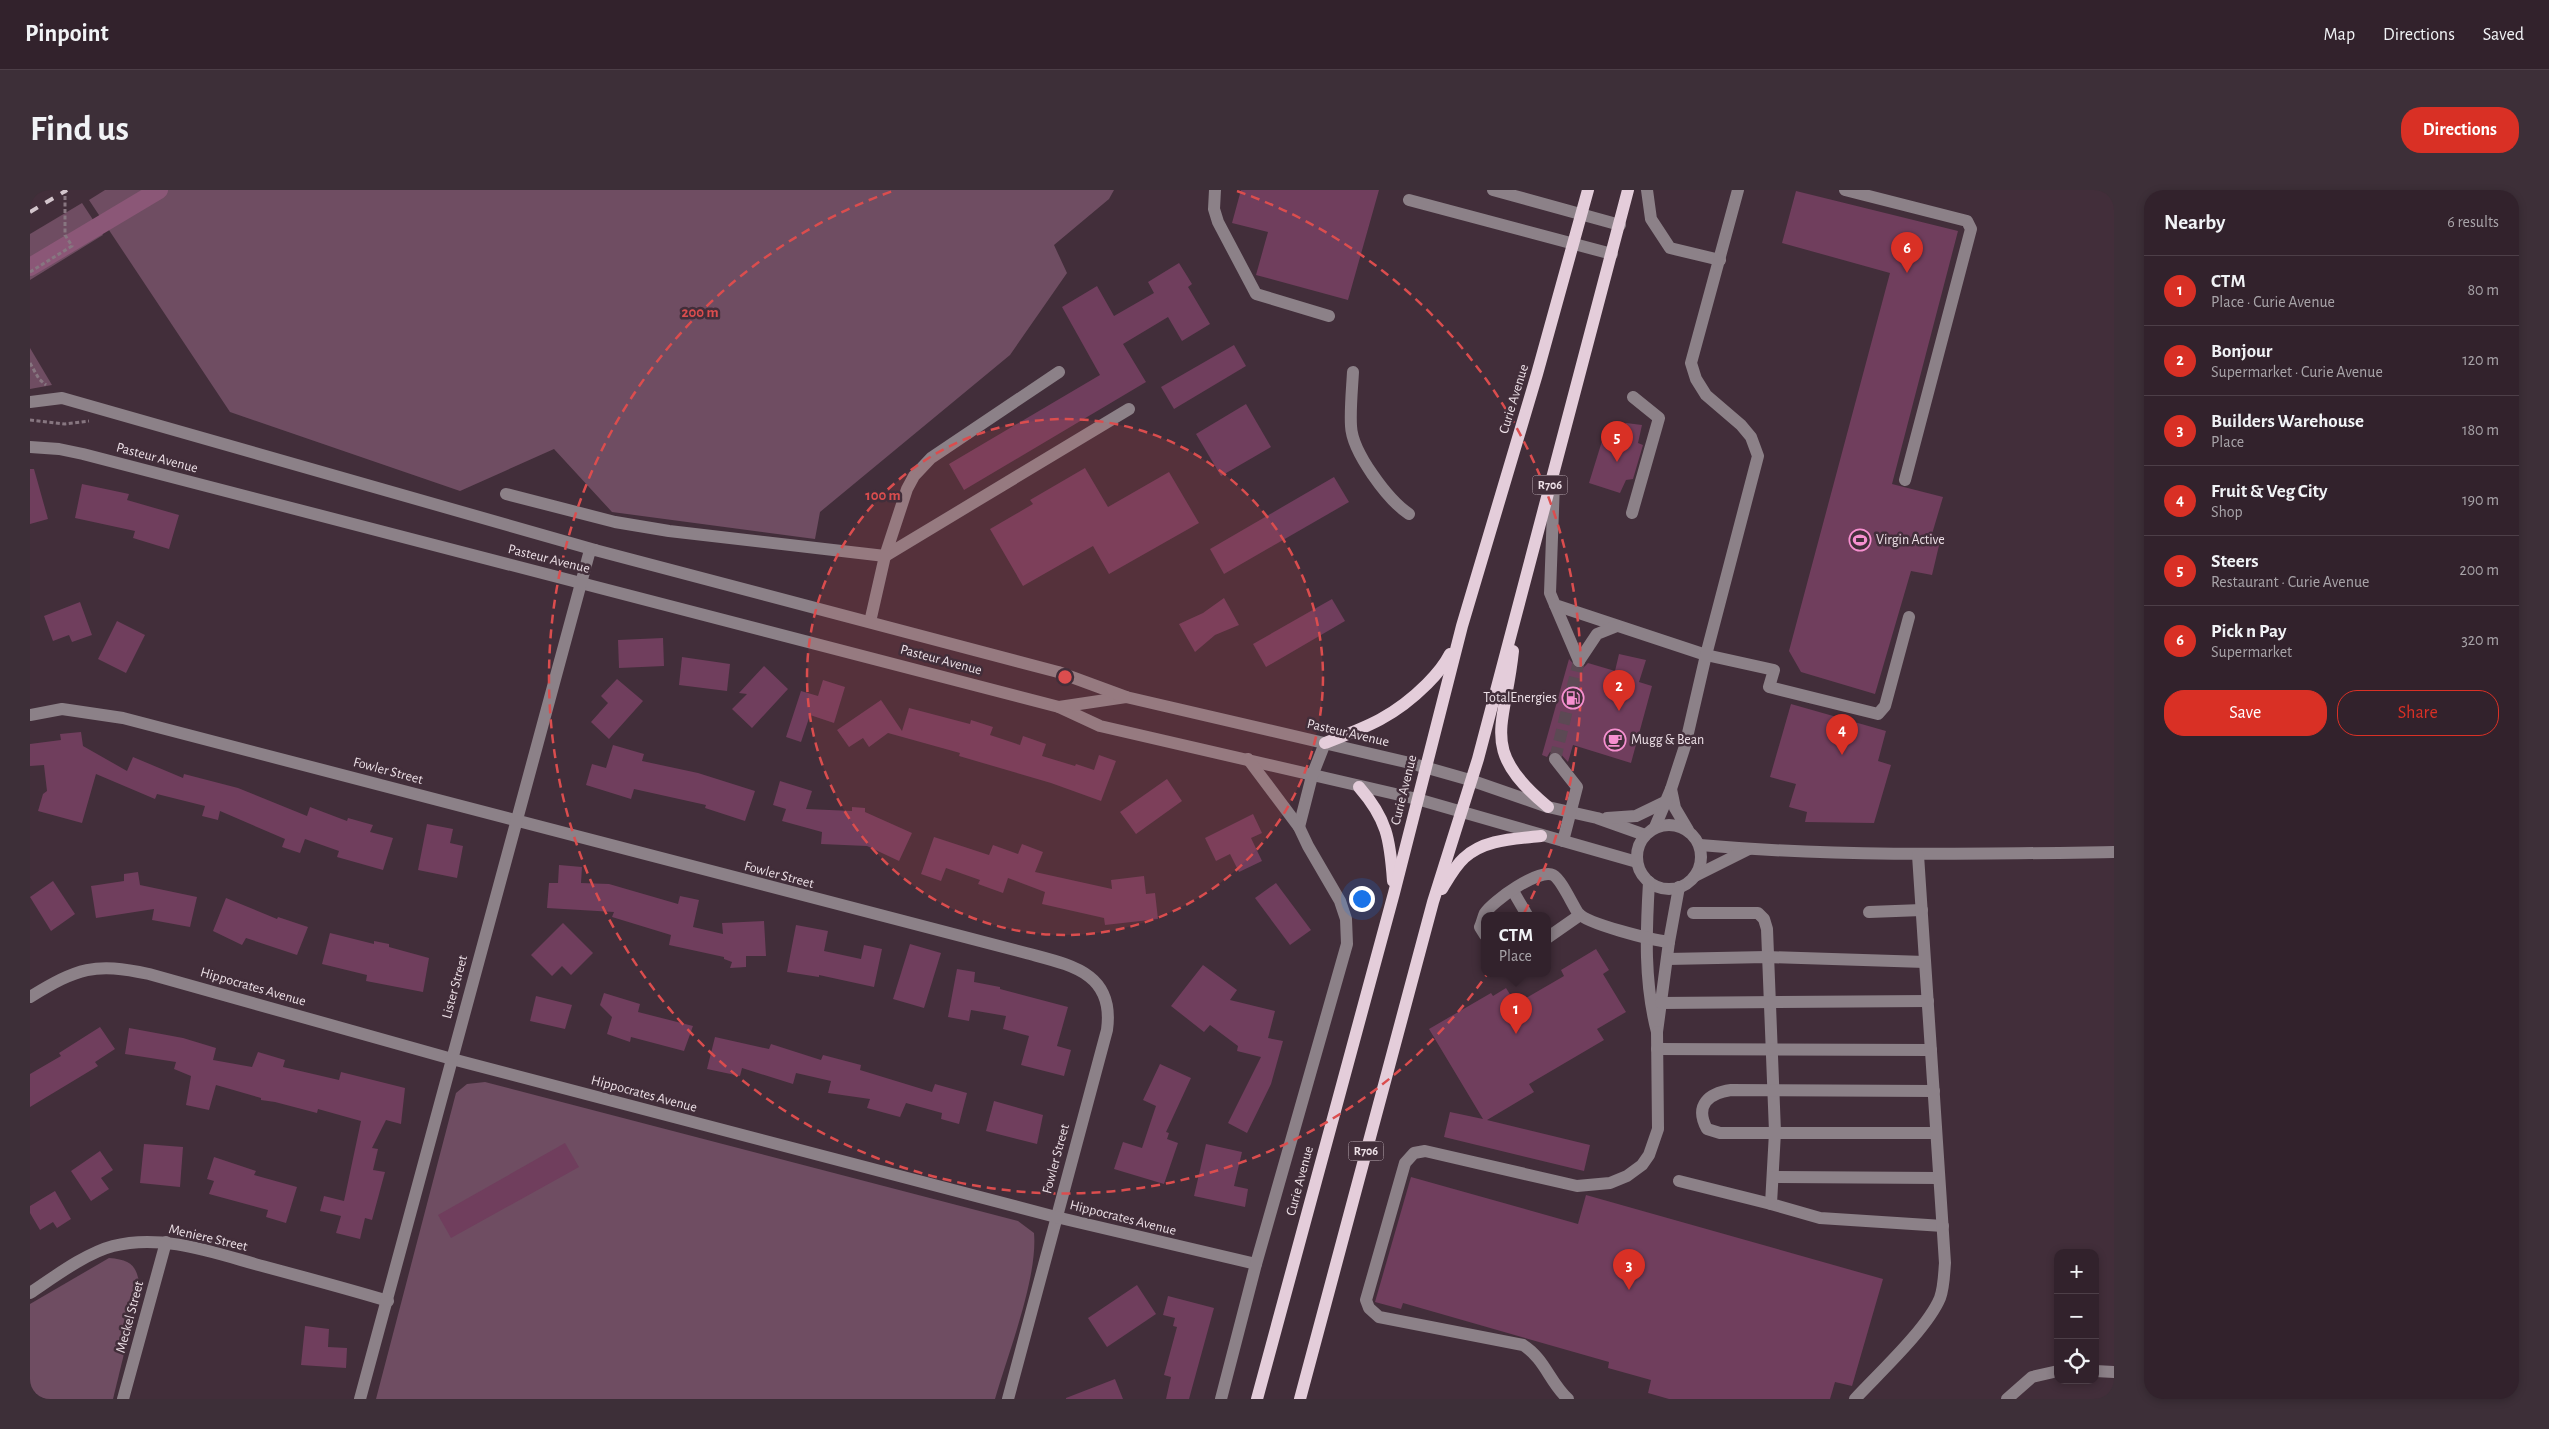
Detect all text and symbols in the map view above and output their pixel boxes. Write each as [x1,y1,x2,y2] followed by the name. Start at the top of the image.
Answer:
[25,22,109,46] text: Pinpoint
[2324,26,2355,44] text: Map
[2383,26,2455,44] text: Directions
[2483,26,2524,44] text: Saved
[2401,107,2519,153] button: Directions
[30,112,129,147] text: Find us
[2164,212,2225,233] text: Nearby
[2447,214,2499,230] text: 6 results
[1891,232,1923,273] pin: 6
[2211,272,2246,291] text: CTM
[2177,282,2183,298] text: 1
[2468,282,2499,298] text: 80 m
[2211,294,2335,310] text: Place · Curie Avenue
[681,305,719,320] text: 200 m
[2211,342,2272,361] text: Bonjour
[2176,352,2184,368] text: 2
[2462,352,2499,368] text: 120 m
[1497,363,1531,435] street label: Curie Avenue
[2211,364,2383,380] text: Supermarket · Curie Avenue
[2211,412,2364,431] text: Builders Warehouse
[1601,421,1633,462] pin: 5
[2177,422,2183,438] text: 3
[2462,422,2499,438] text: 180 m
[2211,434,2244,450] text: Place
[115,440,199,476] street label: Pasteur Avenue
[1532,476,1568,494] road number: R706
[2211,482,2328,501] text: Fruit & Veg City
[865,488,901,503] text: 100 m
[2176,492,2184,508] text: 4
[2462,492,2499,508] text: 190 m
[2211,504,2243,520] text: Shop
[1848,528,1872,552] sports icon: Virgin Active
[1876,533,1945,547] place label: Virgin Active
[507,542,591,576] street label: Pasteur Avenue
[2211,552,2259,571] text: Steers
[2177,562,2183,578] text: 5
[2459,562,2499,578] text: 200 m
[2211,574,2369,590] text: Restaurant · Curie Avenue
[2211,622,2286,641] text: Pick n Pay
[2176,632,2184,648] text: 6
[2461,632,2499,648] text: 320 m
[899,642,983,678] street label: Pasteur Avenue
[2211,644,2292,660] text: Supermarket
[1056,668,1074,686] centre of rings
[1603,670,1635,711] pin: 2
[1561,686,1585,710] fuel station icon: TotalEnergies
[2164,690,2327,736] button: Save
[2337,690,2499,736] button: Share
[1483,691,1557,705] place label: TotalEnergies
[1826,714,1858,755] pin: 4
[1306,717,1390,749] street label: Pasteur Avenue
[1603,728,1627,752] cafe icon: Mugg & Bean
[1631,733,1704,747] place label: Mugg & Bean
[1389,754,1419,826] street label: Curie Avenue
[352,755,425,787] street label: Fowler Street
[743,859,816,891] street label: Fowler Street
[1349,886,1375,912] your location
[1481,912,1551,977] popup
[1499,926,1533,945] text: CTM
[1499,948,1532,964] text: Place
[440,953,470,1020] street label: Lister Street
[199,965,307,1009] street label: Hippocrates Avenue
[1500,993,1532,1034] pin: 1
[589,1073,699,1115] street label: Hippocrates Avenue
[1040,1122,1072,1195] street label: Fowler Street
[1348,1141,1384,1160] road number: R706
[1284,1145,1316,1217] street label: Curie Avenue
[1068,1198,1178,1238] street label: Hippocrates Avenue
[167,1222,249,1254] street label: Meniere Street
[1613,1249,1645,1290] pin: 3
[2054,1249,2099,1384] map controls
[2054,1249,2099,1294] button: +
[114,1279,146,1355] street label: Meckel Street
[2054,1294,2099,1339] button: −
[2054,1339,2099,1384] button: locate

